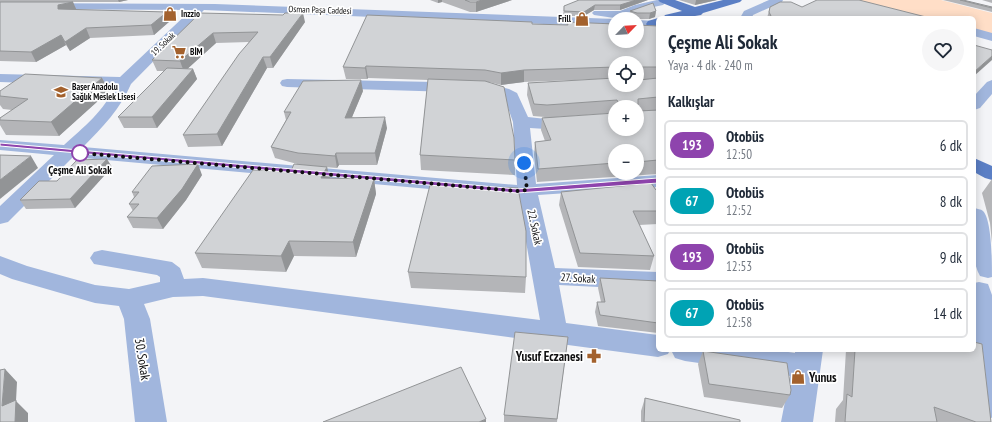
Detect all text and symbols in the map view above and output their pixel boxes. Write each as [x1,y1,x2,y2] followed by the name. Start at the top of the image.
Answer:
[288,3,352,16] street label: Osman Paşa Caddesi
[162,6,178,22] shop icon: Inzzio
[181,8,200,19] place label: Inzzio
[574,11,590,27] shop icon: Frill
[608,12,644,48] north arrow
[608,12,644,180] map controls
[558,13,572,24] place label: Frill
[148,29,177,58] street label: 19. Sokak
[922,29,964,71] button: heart
[668,30,778,54] text: Çeşme Ali Sokak
[171,44,187,60] supermarket icon: BİM
[190,46,203,57] place label: BİM
[608,56,644,92] button: locate
[668,57,753,74] text: Yaya · 4 dk · 240 m
[72,81,136,102] place label: Başer Anadolu Sağlık Meslek Lisesi
[53,84,69,100] school or university icon: Başer Anadolu Sağlık Meslek Lisesi
[668,92,714,111] text: Kalkışlar
[608,100,644,136] button: +
[726,127,764,146] text: Otobüs
[682,136,702,154] text: 193
[940,136,962,155] text: 6 dk
[71,144,89,162] marker: Çeşme Ali Sokak
[608,144,644,180] button: −
[726,146,752,163] text: 12:50
[514,153,534,173] your location
[48,163,112,177] place label: Çeşme Ali Sokak
[726,183,764,202] text: Otobüs
[685,192,699,210] text: 67
[940,192,962,211] text: 8 dk
[726,202,752,219] text: 12:52
[524,208,546,247] street label: 22. Sokak
[726,239,764,258] text: Otobüs
[682,248,702,266] text: 193
[940,248,962,267] text: 9 dk
[726,258,752,275] text: 12:53
[560,270,597,286] street label: 27. Sokak
[726,295,764,314] text: Otobüs
[685,304,699,322] text: 67
[933,304,962,323] text: 14 dk
[726,314,752,331] text: 12:58
[131,337,154,381] street label: 30. Sokak
[515,348,583,365] place label: Yusuf Eczanesi
[586,348,602,364] pharmacy icon: Yusuf Eczanesi
[790,369,806,385] shop icon: Yunus
[808,369,837,386] place label: Yunus

